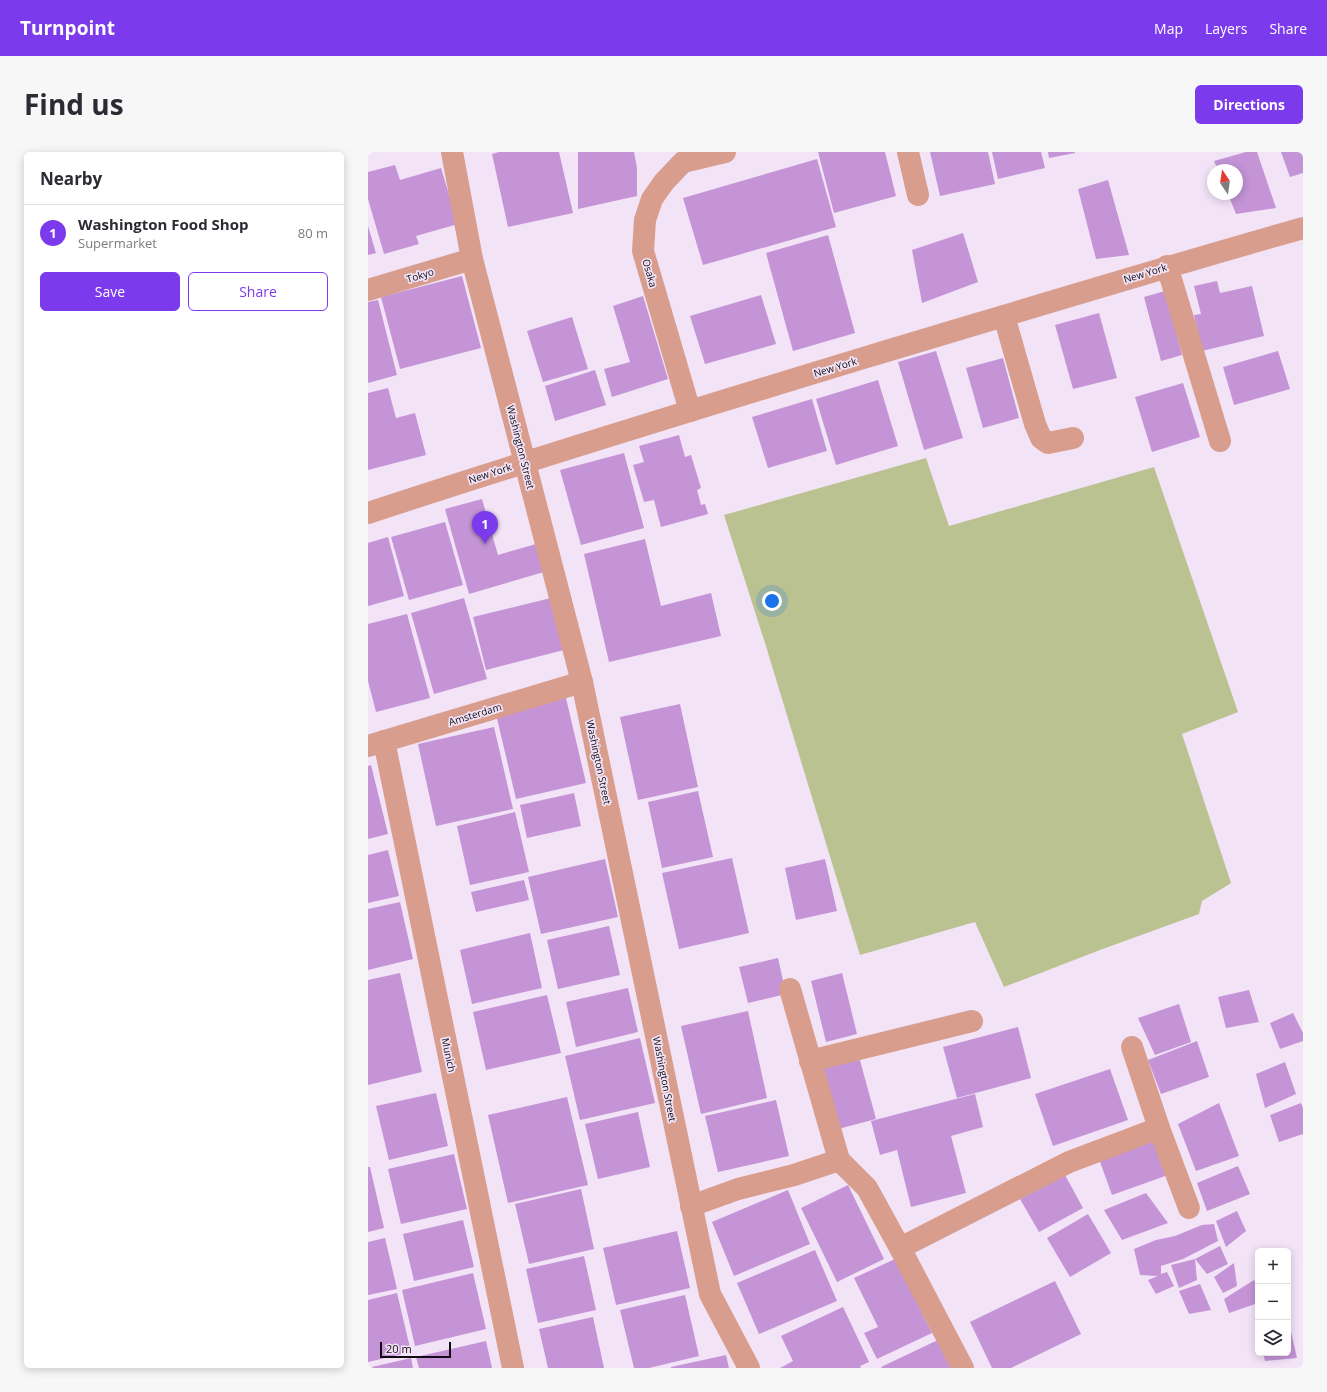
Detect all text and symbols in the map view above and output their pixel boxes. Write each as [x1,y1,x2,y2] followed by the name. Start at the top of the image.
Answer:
[20,15,115,41] text: Turnpoint
[1154,19,1183,38] text: Map
[1205,19,1247,38] text: Layers
[1269,19,1307,38] text: Share
[24,85,124,123] text: Find us
[1195,85,1303,124] button: Directions
[1207,164,1243,200] north arrow
[40,167,102,190] text: Nearby
[78,214,248,234] text: Washington Food Shop
[49,224,57,242] text: 1
[298,224,328,242] text: 80 m
[78,234,157,252] text: Supermarket
[639,257,661,289] street label: Osaka
[1122,260,1169,286] street label: New York
[405,264,435,286] street label: Tokyo
[40,272,180,311] button: Save
[188,272,328,311] button: Share
[812,354,859,380] street label: New York
[504,404,538,491] street label: Washington Street
[467,459,514,487] street label: New York
[472,511,498,544] pin: 1
[762,591,782,611] your location
[447,699,503,729] street label: Amsterdam
[583,718,615,806] street label: Washington Street
[650,1035,680,1123] street label: Washington Street
[439,1037,459,1073] street label: Munich
[1255,1248,1291,1356] map controls
[1255,1248,1291,1284] button: +
[1255,1284,1291,1320] button: −
[1255,1320,1291,1356] button: layers
[380,1340,451,1359] scale bar
[386,1341,412,1356] text: 20 m

